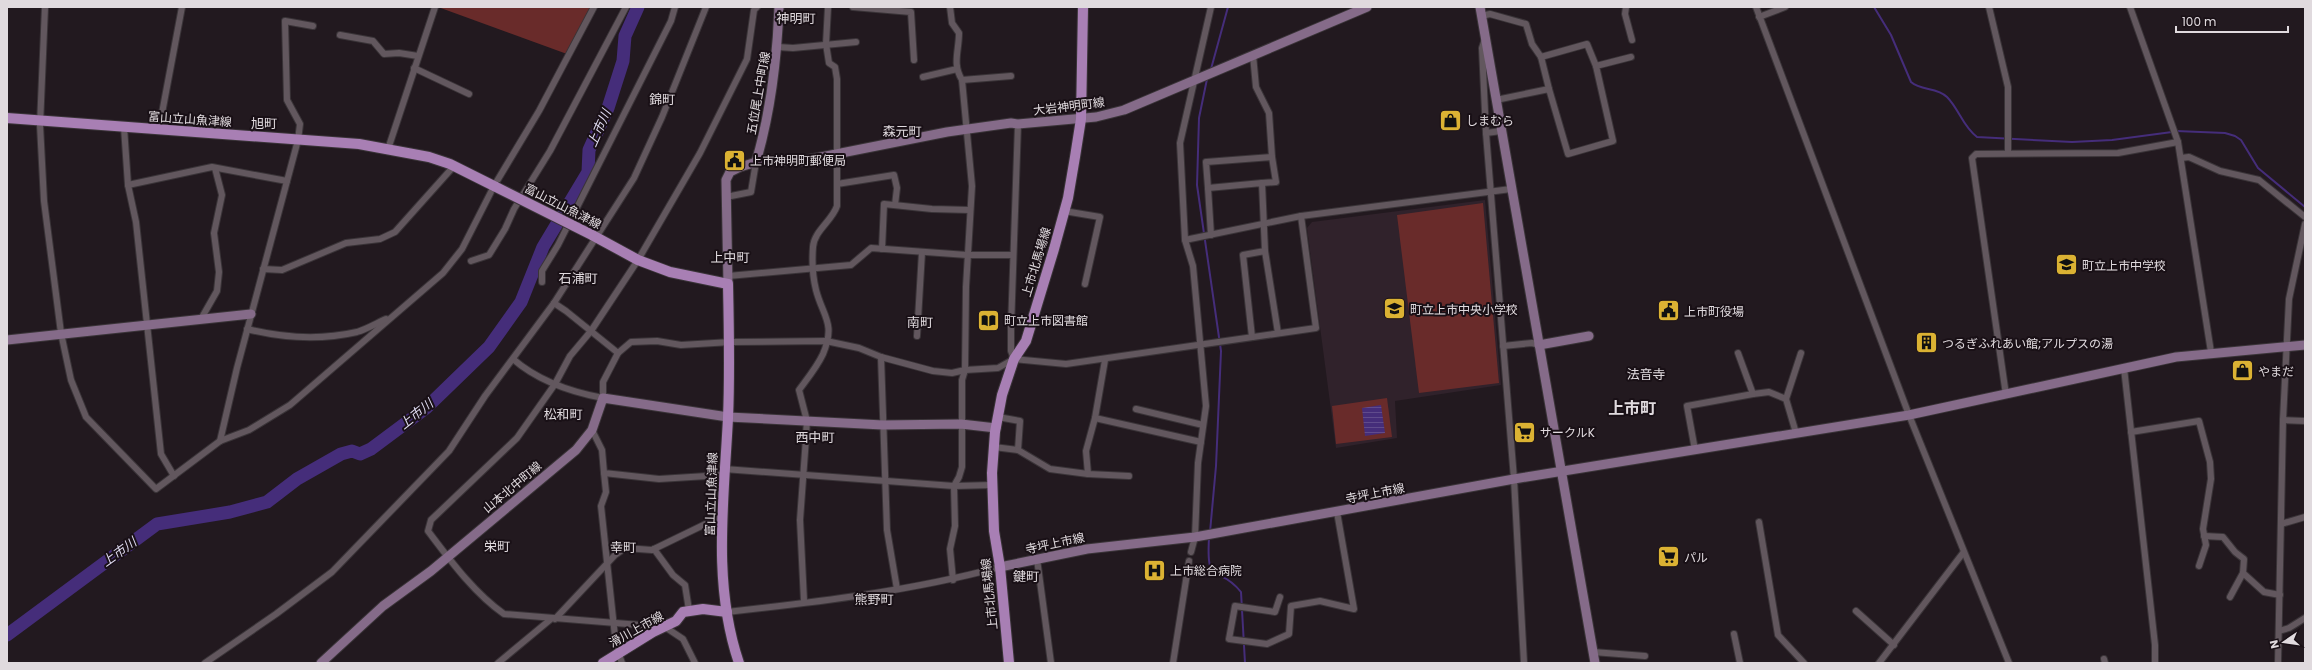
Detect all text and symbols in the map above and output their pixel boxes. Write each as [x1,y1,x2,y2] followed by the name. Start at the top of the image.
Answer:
[2176,8,2288,34] scale bar
[776,9,816,28] district label: 神明町
[2182,13,2216,30] text: 100 m
[742,50,774,136] street label: 五位尾上中町線
[649,90,675,109] district label: 錦町
[1032,93,1106,119] street label: 大岩神明町線
[582,105,616,150] water label: 上市川
[1438,107,1464,133] shop icon: しまむら
[148,108,232,130] street label: 富山立山魚津線
[1466,112,1514,129] place label: しまむら
[251,114,277,133] district label: 旭町
[882,122,922,141] district label: 森元町
[722,147,748,173] public building icon: 上市神明町郵便局
[750,152,846,169] place label: 上市神明町郵便局
[522,179,604,233] street label: 富山立山魚津線
[1017,225,1055,299] street label: 上市北馬場線
[710,248,750,267] district label: 上中町
[2054,252,2080,278] school or university icon: 町立上市中学校
[2082,257,2166,274] place label: 町立上市中学校
[558,269,598,288] district label: 石浦町
[1382,296,1408,322] school or university icon: 町立上市中央小学校
[1655,298,1681,324] public building icon: 上市町役場
[1410,301,1518,318] place label: 町立上市中央小学校
[1684,303,1744,320] place label: 上市町役場
[976,307,1002,333] library icon: 町立上市図書館
[1004,312,1088,329] place label: 町立上市図書館
[907,313,933,332] district label: 南町
[1914,330,1940,356] building icon: つるぎふれあい館;アルプスの湯
[1942,335,2113,352] place label: つるぎふれあい館;アルプスの湯
[2229,358,2255,384] shop icon: やまだ
[2258,363,2294,380] place label: やまだ
[1626,365,1666,384] district label: 法音寺
[395,393,439,434] water label: 上市川
[1608,397,1656,420] district label: 上市町
[543,405,583,424] district label: 松和町
[1512,419,1538,445] supermarket icon: サークルK
[1540,424,1595,441] place label: サークルK
[795,428,835,447] district label: 西中町
[701,452,721,536] street label: 富山立山魚津線
[479,457,545,517] street label: 山本北中町線
[1344,479,1406,507] street label: 寺坪上市線
[1024,528,1086,558] street label: 寺坪上市線
[98,532,142,571] water label: 上市川
[484,537,510,556] district label: 栄町
[610,538,636,557] district label: 幸町
[1655,544,1681,570] supermarket icon: パル
[1684,549,1708,566] place label: パル
[977,557,1001,631] street label: 上市北馬場線
[1141,557,1167,583] hospital icon: 上市総合病院
[1170,562,1242,579] place label: 上市総合病院
[1013,567,1039,586] district label: 鍵町
[854,590,894,609] district label: 熊野町
[606,607,666,651] street label: 滑川上市線
[2264,622,2304,662] north arrow
[2266,638,2283,650] text: N

